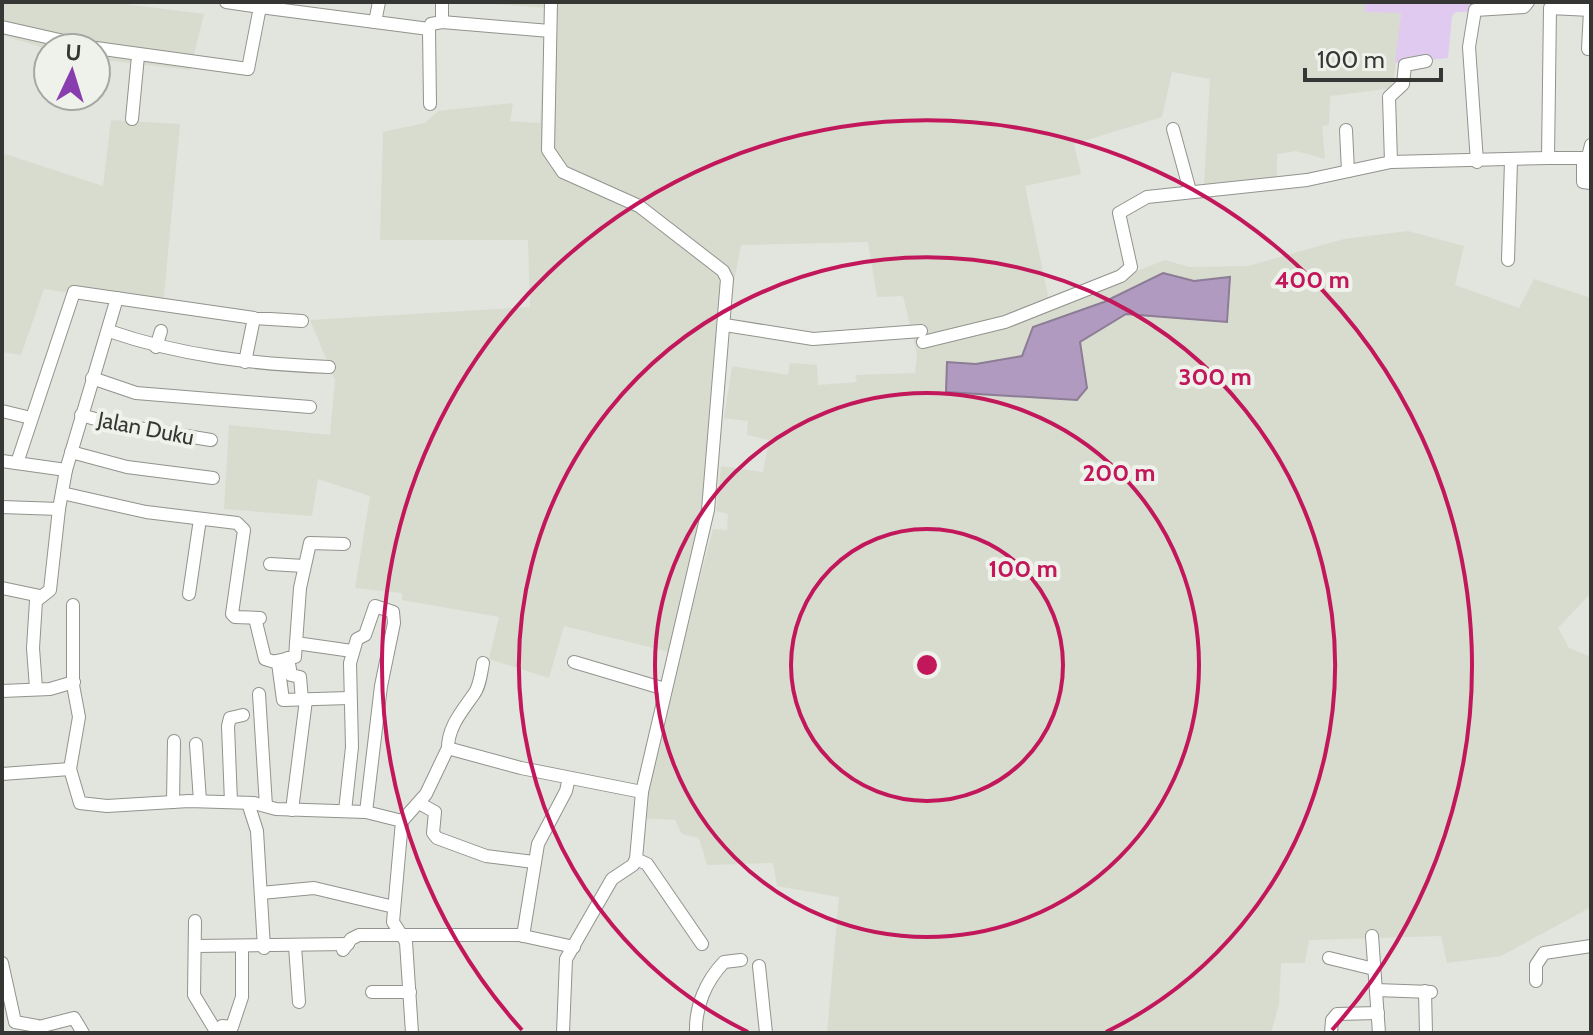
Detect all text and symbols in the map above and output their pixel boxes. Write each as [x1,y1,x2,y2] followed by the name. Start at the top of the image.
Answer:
[32,32,112,112] north arrow
[1305,32,1441,82] scale bar
[65,39,82,67] text: U
[1317,45,1385,74] text: 100 m
[1274,265,1350,294] text: 400 m
[1178,362,1252,391] text: 300 m
[94,406,196,451] street label: Jalan Duku
[1083,458,1155,487] text: 200 m
[988,554,1058,583] text: 100 m
[913,651,941,679] centre of rings

